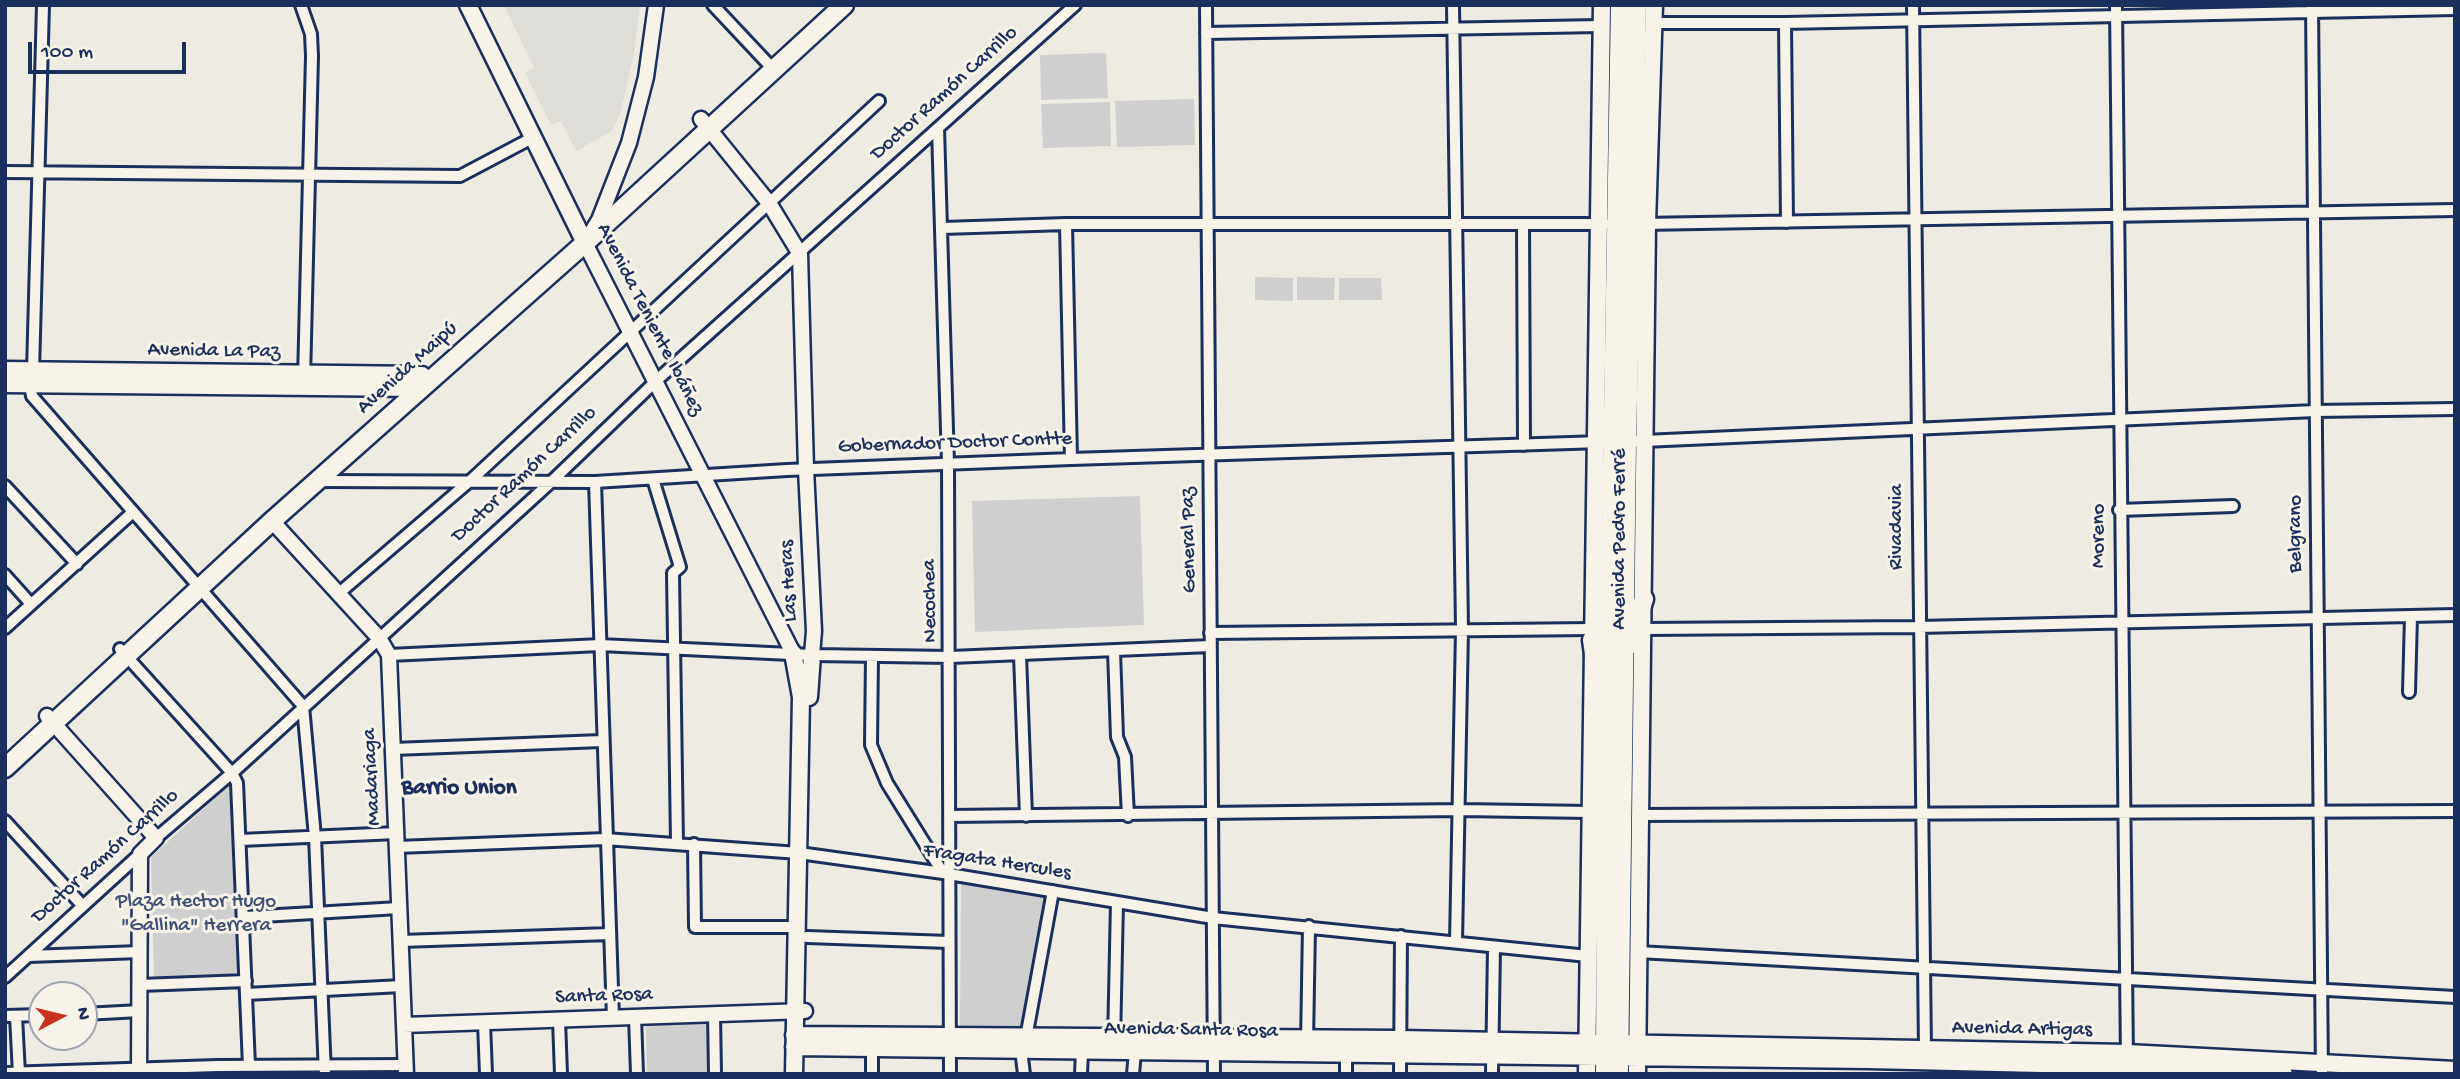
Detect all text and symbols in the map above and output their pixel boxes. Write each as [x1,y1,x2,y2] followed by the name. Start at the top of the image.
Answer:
[866,21,1024,167] street label: Doctor Ramón Carrillo
[32,28,189,72] scale bar
[41,41,93,66] text: 100 m
[590,220,708,420] street label: Avenida Teniente Ibáñez
[352,317,464,421] street label: Avenida Maipú
[147,338,281,366] street label: Avenida La Paz
[447,401,603,549] street label: Doctor Ramón Carrillo
[837,427,1073,461] street label: Gobernador Doctor Contte
[1608,448,1634,630] street label: Avenida Pedro Ferré
[1885,484,1911,570] street label: Rivadavia
[1176,487,1204,593] street label: General Paz
[2284,495,2310,573] street label: Belgrano
[2087,504,2113,568] street label: Moreno
[775,540,805,622] street label: Las Heras
[918,559,944,643] street label: Necochea
[358,728,388,826] street label: Madariaga
[401,775,517,803] district label: Barrio Union
[27,784,185,930] street label: Doctor Ramón Carrillo
[921,839,1073,887] street label: Fragata Hercules
[116,890,276,940] park label: Plaza Hector Hugo "Gallina" Herrera
[28,981,98,1051] north arrow
[555,983,653,1011] street label: Santa Rosa
[70,1006,95,1021] text: N
[1952,1016,2092,1044] street label: Avenida Artigas
[1104,1017,1278,1045] street label: Avenida Santa Rosa

